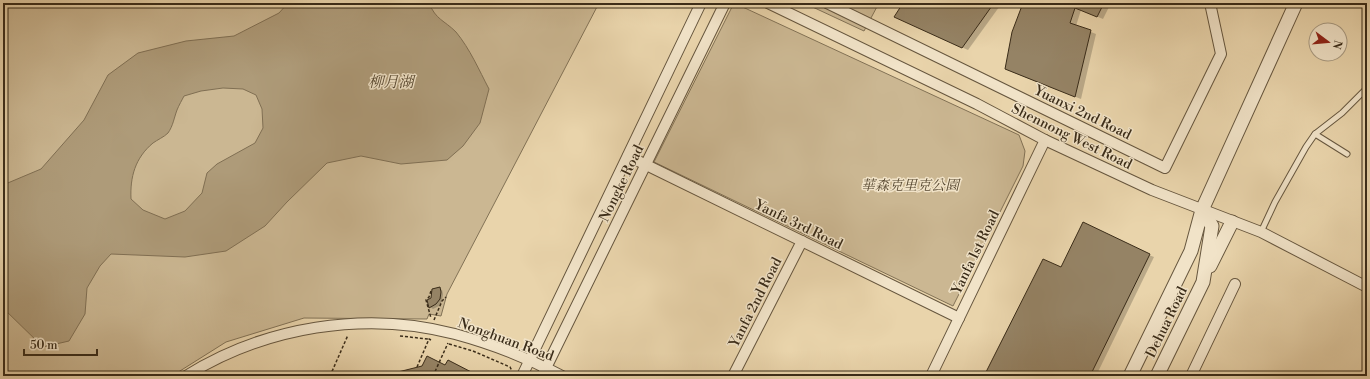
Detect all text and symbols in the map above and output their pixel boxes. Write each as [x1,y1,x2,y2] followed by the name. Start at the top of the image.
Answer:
[1308,22,1348,62] north arrow
[1329,38,1345,51] text: N
[368,73,416,92] water label: 柳月湖
[1030,81,1134,144] street label: Yuanxi 2nd Road
[1008,100,1135,174] street label: Shennong West Road
[596,142,648,225] street label: Nongke Road
[861,177,961,195] park label: 華森克里克公園
[751,195,846,254] street label: Yanfa 3rd Road
[947,207,1004,298] street label: Yanfa 1st Road
[725,254,786,351] street label: Yanfa 2nd Road
[1142,284,1192,361] street label: Dehua Road
[455,314,556,366] street label: Nonghuan Road
[24,331,97,357] scale bar
[30,338,58,353] text: 50 m

